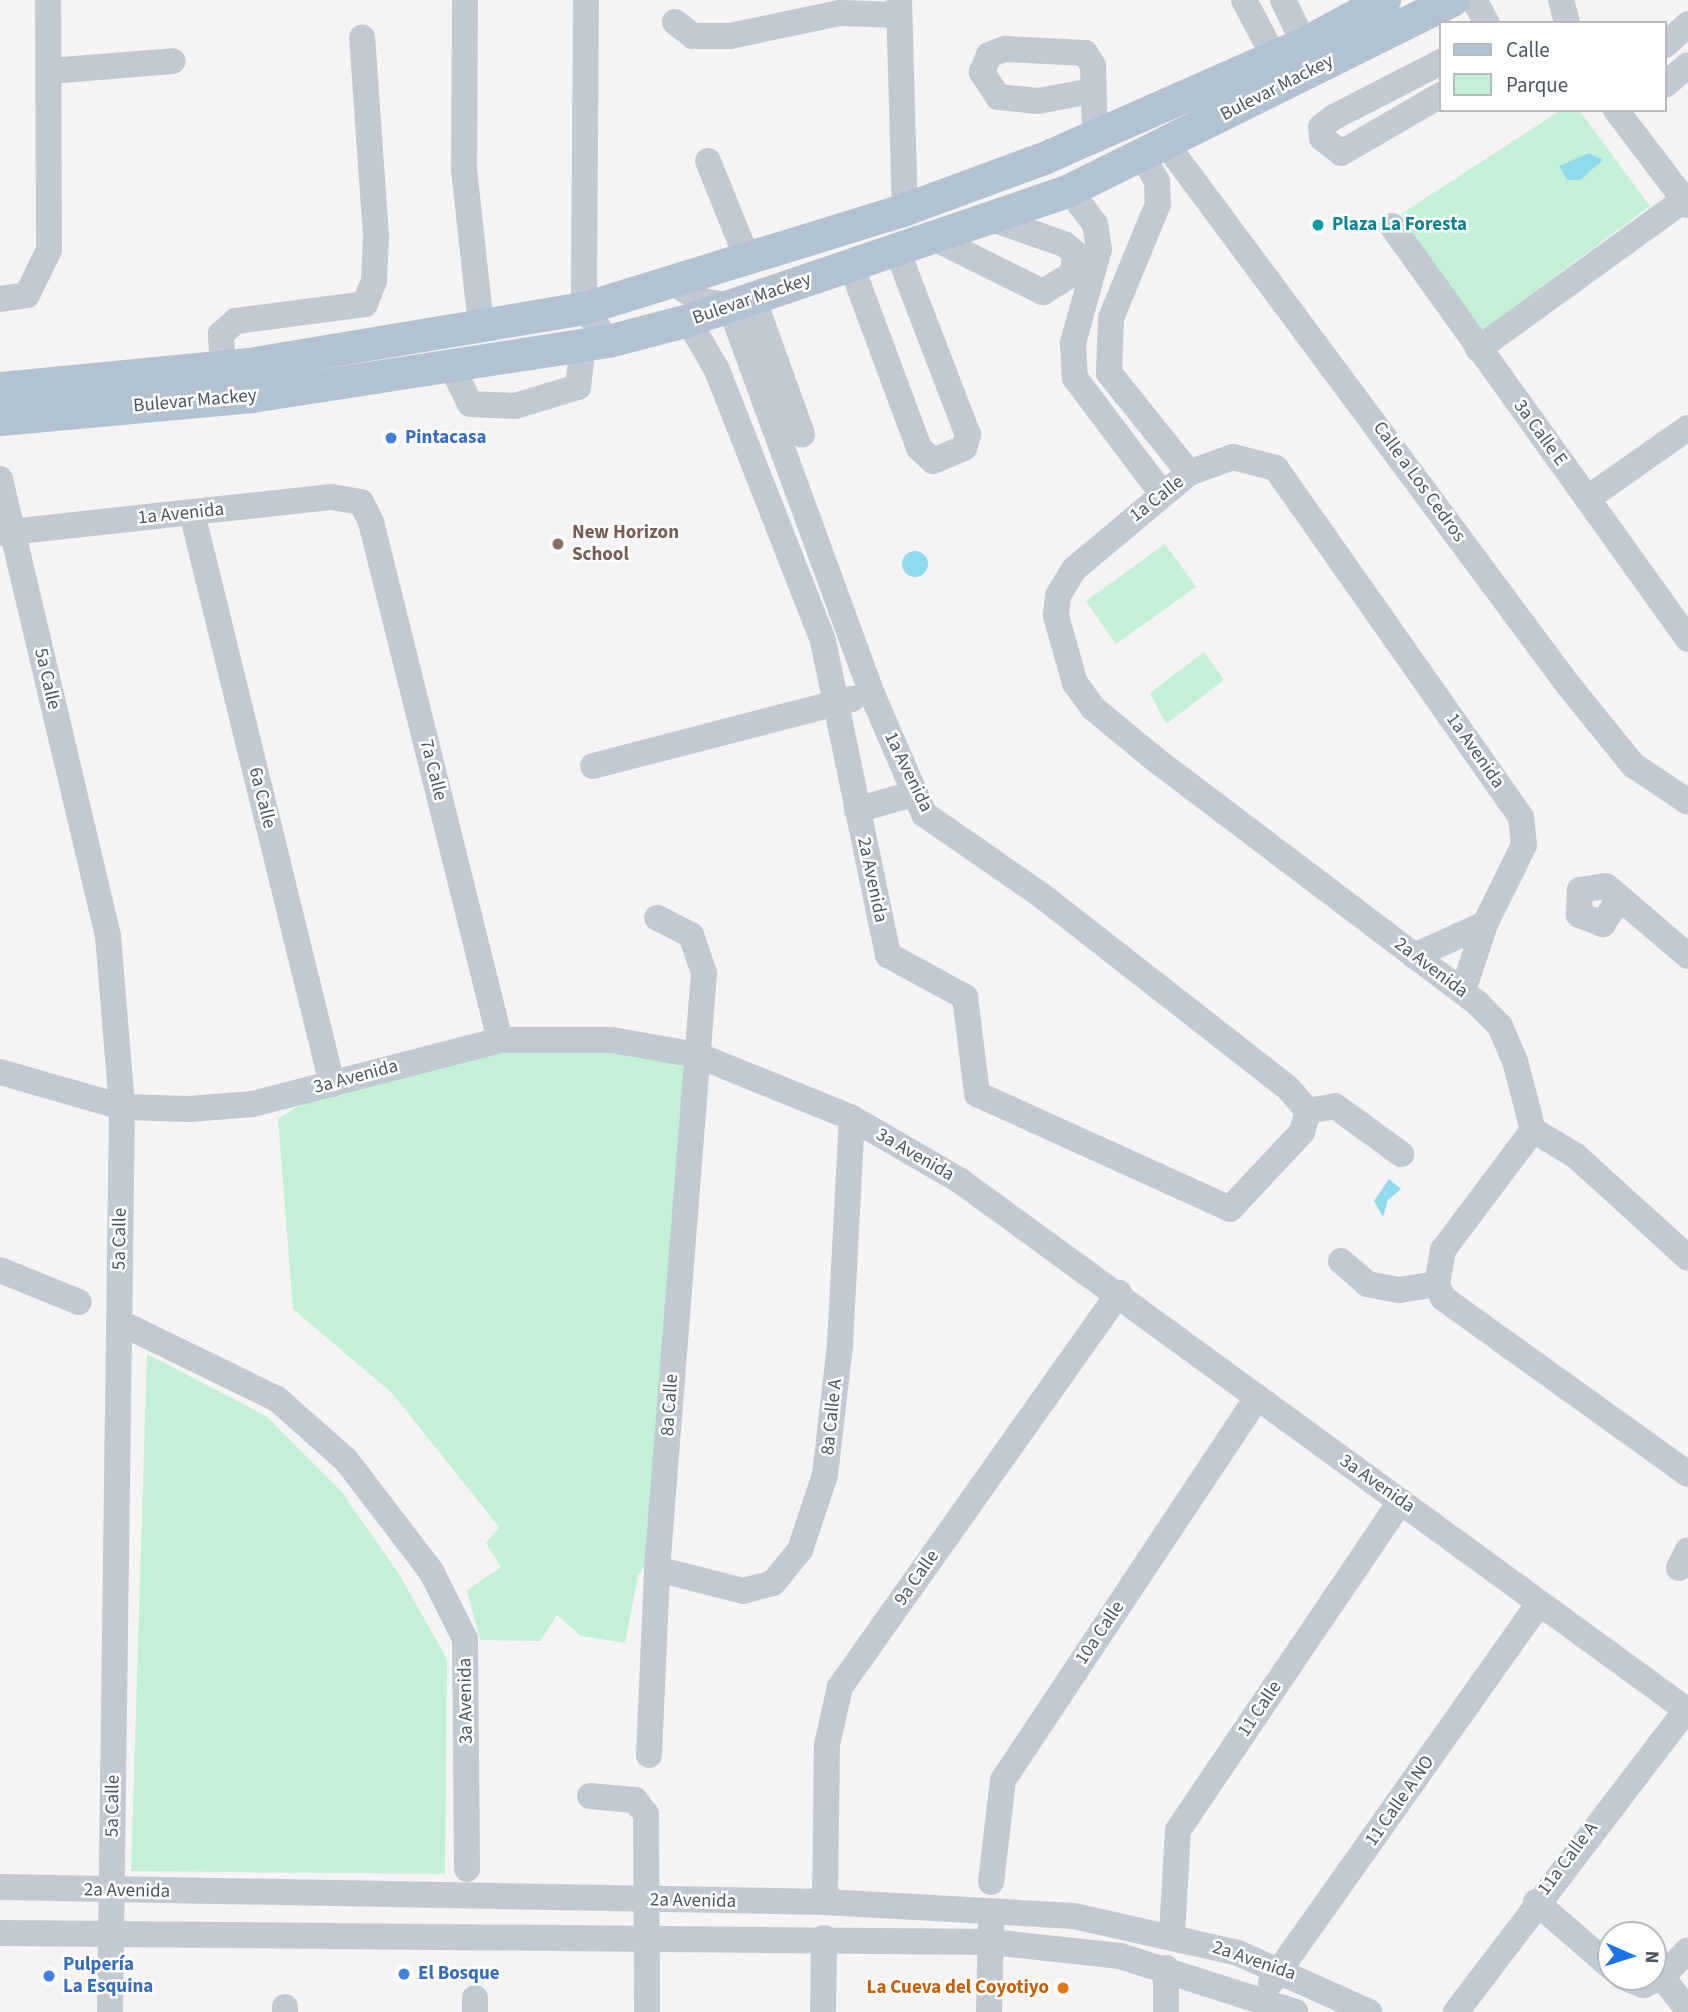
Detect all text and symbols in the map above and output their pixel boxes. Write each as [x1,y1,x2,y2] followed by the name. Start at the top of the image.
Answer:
[1440,21,1667,112] legend
[1506,35,1550,65] text: Calle
[1217,50,1337,126] street label: Bulevar Mackey
[1506,70,1568,100] text: Parque
[1332,214,1467,236] place label: Plaza La Foresta
[1310,217,1326,233] marker: Plaza La Foresta
[690,268,814,330] street label: Bulevar Mackey
[132,384,258,418] street label: Bulevar Mackey
[1508,395,1572,471] street label: 3a Calle E
[1368,417,1470,547] street label: Calle a Los Cedros
[405,427,486,449] place label: Pintacasa
[383,430,399,446] marker: Pintacasa
[1125,471,1189,527] street label: 1a Calle
[137,498,225,530] street label: 1a Avenida
[572,522,679,566] place label: New Horizon School
[550,536,566,552] marker: New Horizon School
[29,646,65,712] street label: 5a Calle
[1441,709,1509,793] street label: 1a Avenida
[879,728,937,816] street label: 1a Avenida
[414,737,452,803] street label: 7a Calle
[243,765,281,831] street label: 6a Calle
[852,835,892,925] street label: 2a Avenida
[1390,933,1472,1003] street label: 2a Avenida
[311,1055,401,1099] street label: 3a Avenida
[872,1124,958,1186] street label: 3a Avenida
[108,1208,132,1270] street label: 5a Calle
[656,1373,684,1437] street label: 8a Calle
[817,1378,847,1456] street label: 8a Calle A
[1335,1450,1419,1518] street label: 3a Avenida
[890,1546,944,1610] street label: 9a Calle
[1070,1597,1130,1669] street label: 10a Calle
[454,1658,478,1744] street label: 3a Avenida
[1233,1677,1287,1741] street label: 11 Calle
[1361,1751,1439,1851] street label: 11 Calle A NO
[101,1775,125,1837] street label: 5a Calle
[1533,1818,1603,1900] street label: 11a Calle A
[84,1879,170,1903] street label: 2a Avenida
[650,1889,736,1913] street label: 2a Avenida
[1597,1921,1667,1991] north arrow
[1209,1936,1299,1986] street label: 2a Avenida
[1638,1950,1665,1964] text: N
[63,1954,153,1998] place label: Pulpería La Esquina
[418,1963,500,1985] place label: El Bosque
[396,1966,412,1982] marker: El Bosque
[41,1968,57,1984] marker: Pulpería La Esquina
[867,1977,1049,1999] place label: La Cueva del Coyotiyo
[1055,1980,1071,1996] marker: La Cueva del Coyotiyo

